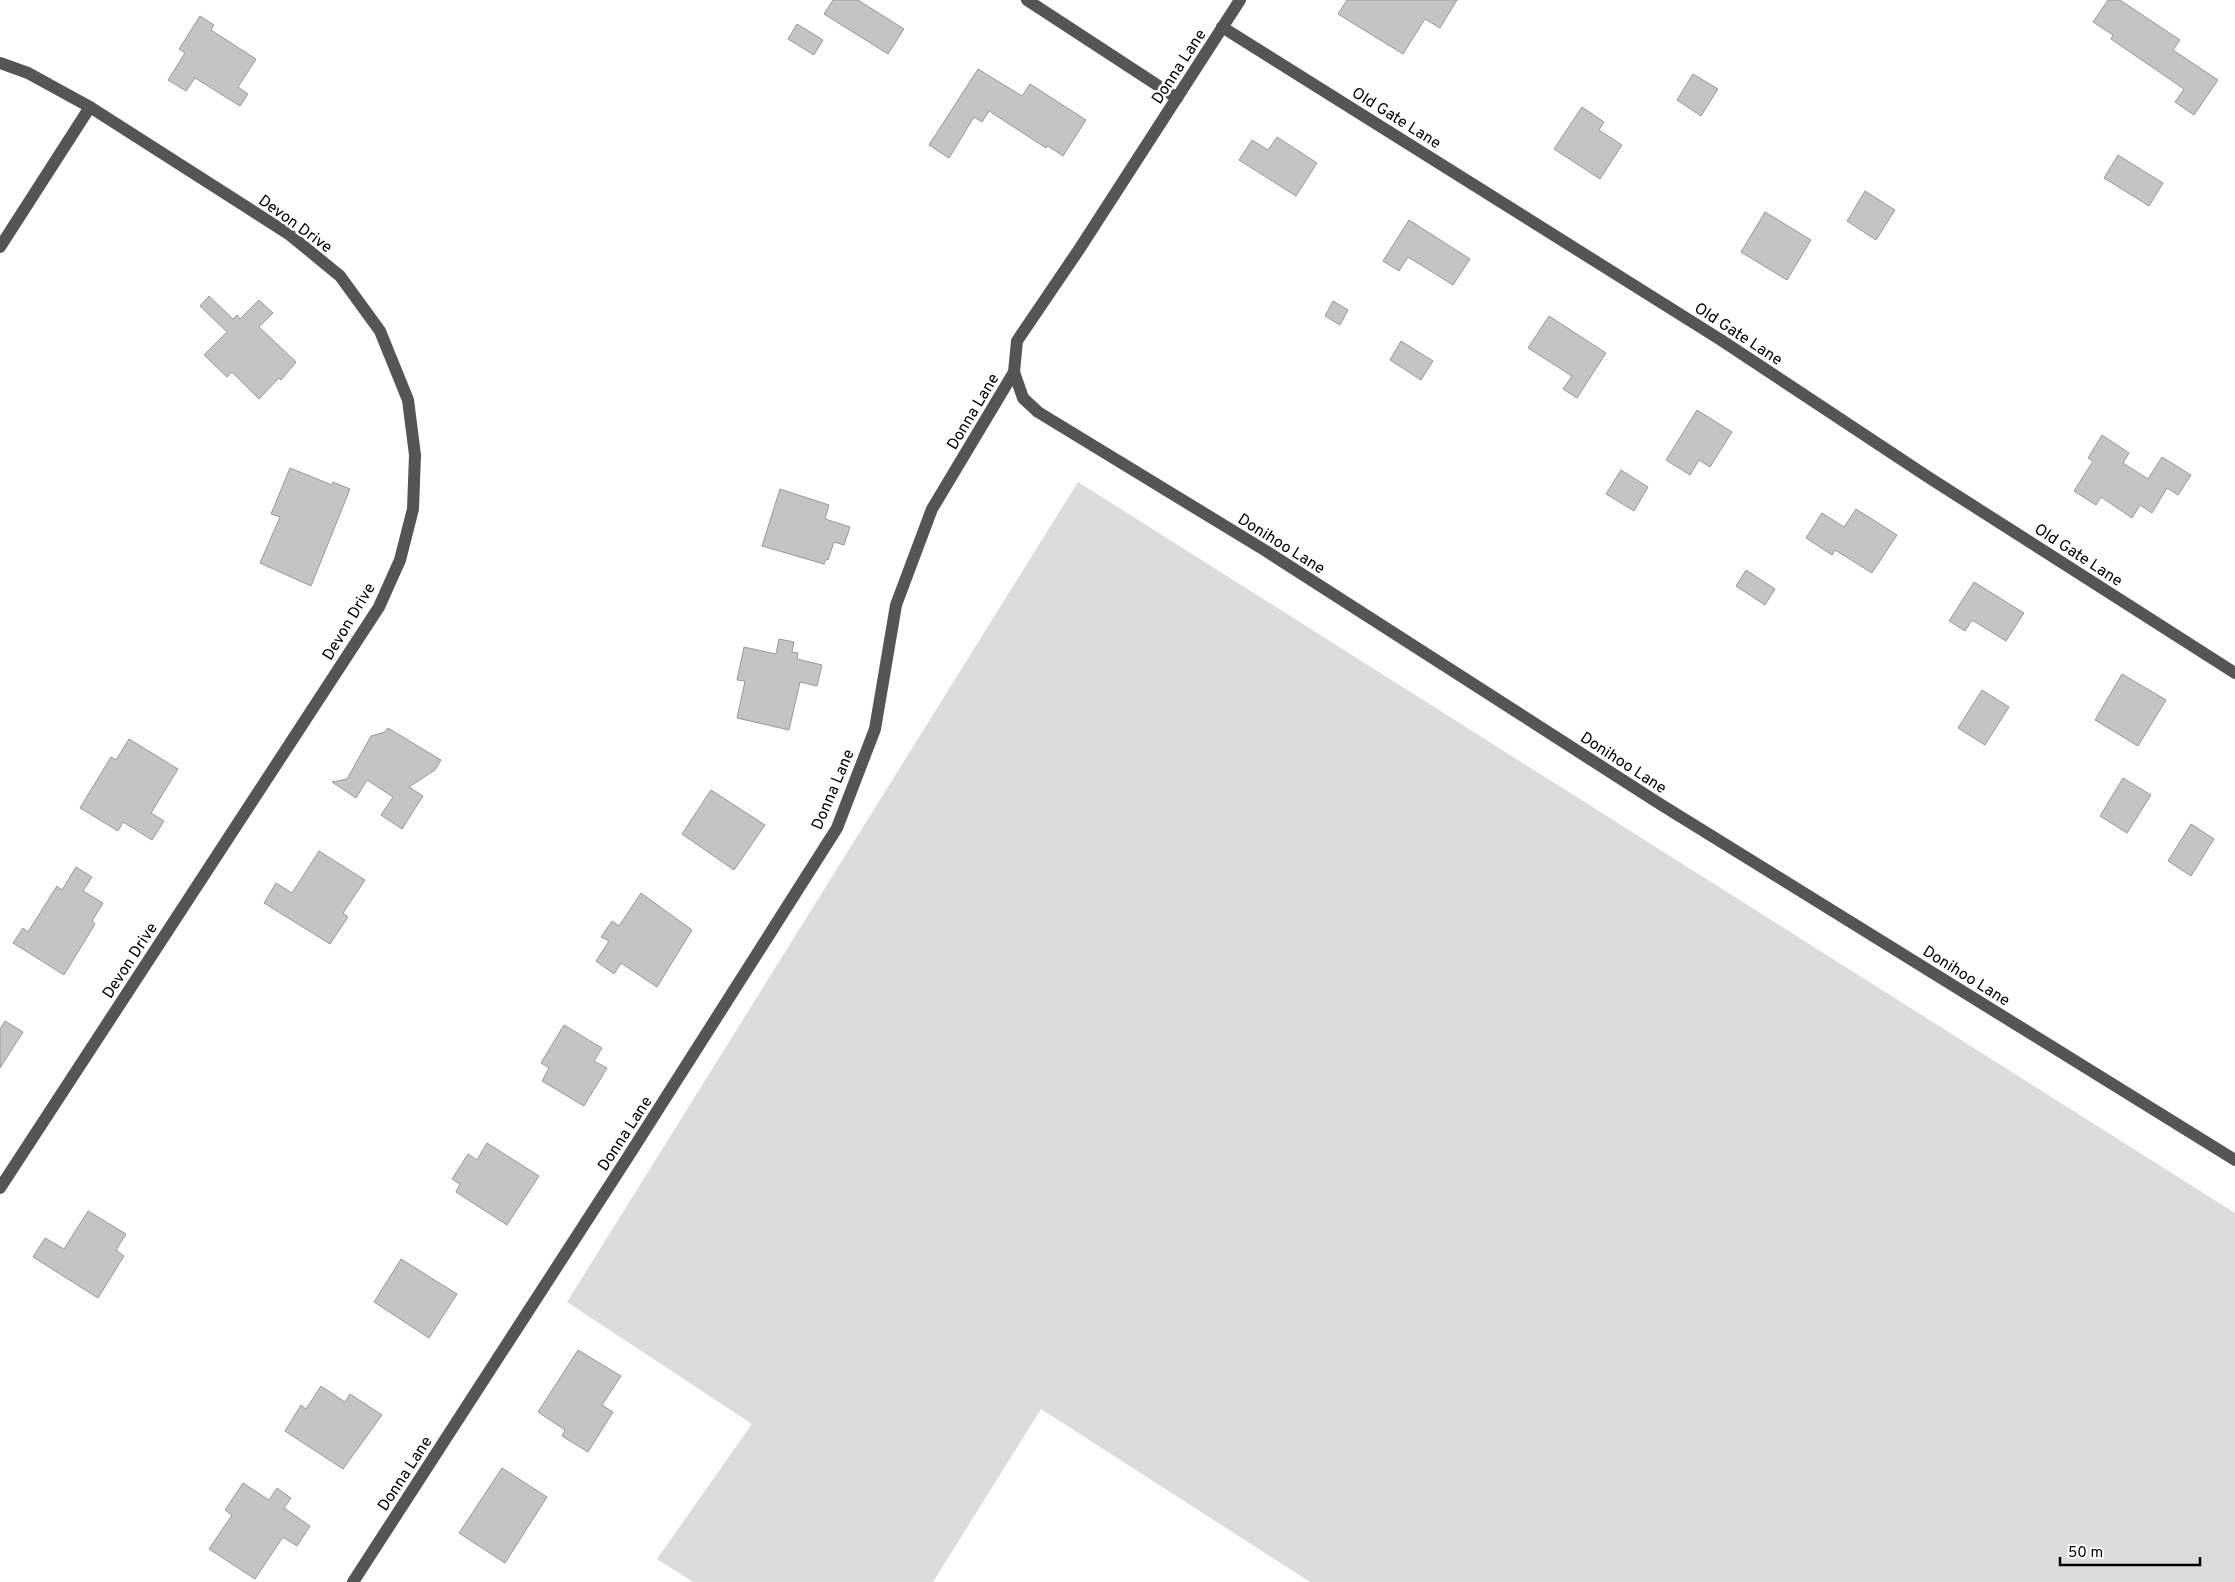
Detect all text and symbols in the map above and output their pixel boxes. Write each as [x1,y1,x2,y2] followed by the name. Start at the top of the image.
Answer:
[1148,26,1211,108] street label: Donna Lane
[1348,83,1444,154] street label: Old Gate Lane
[254,191,336,258] street label: Devon Drive
[1690,299,1786,371] street label: Old Gate Lane
[943,370,1004,454] street label: Donna Lane
[1234,510,1328,579] street label: Donihoo Lane
[2030,520,2126,592] street label: Old Gate Lane
[319,580,381,664] street label: Devon Drive
[1576,728,1670,799] street label: Donihoo Lane
[808,747,860,833] street label: Donna Lane
[99,919,163,1003] street label: Devon Drive
[1919,942,2013,1011] street label: Donihoo Lane
[594,1093,657,1175] street label: Donna Lane
[374,1433,437,1515] street label: Donna Lane
[2060,1534,2200,1566] scale bar
[2068,1544,2103,1563] text: 50 m

